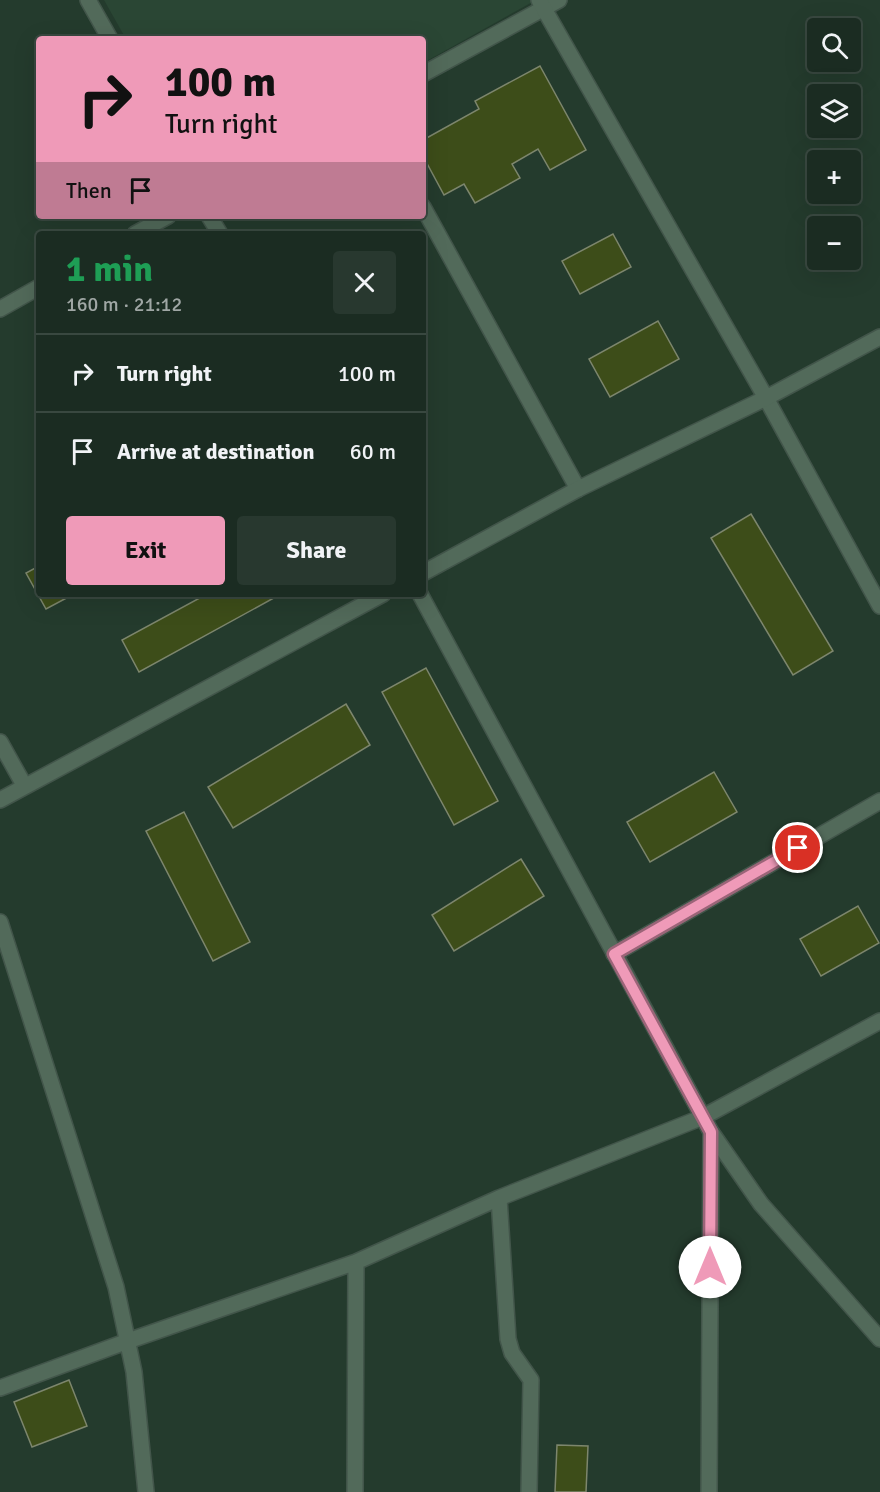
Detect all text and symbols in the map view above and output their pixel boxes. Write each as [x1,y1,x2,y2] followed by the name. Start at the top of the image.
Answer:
[807,18,861,270] map controls
[807,18,861,72] button: search
[165,57,276,108] text: 100 m
[66,60,144,138] icon: right
[807,84,861,138] button: layers
[165,108,278,141] text: Turn right
[807,150,861,204] button: +
[124,174,157,207] icon: arrive
[66,177,112,204] text: Then
[807,216,861,270] button: −
[66,247,153,292] text: 1 min
[333,251,396,314] button: close
[66,292,182,317] text: 160 m · 21:12
[66,357,99,390] icon: right
[117,360,212,387] text: Turn right
[338,360,396,387] text: 100 m
[66,435,99,468] icon: arrive
[117,438,314,465] text: Arrive at destination
[350,438,396,465] text: 60 m
[66,516,225,585] button: Exit
[237,516,396,585] button: Share
[772,822,823,873] pin
[781,831,814,864] icon: arrive
[678,1235,742,1299] position arrow

